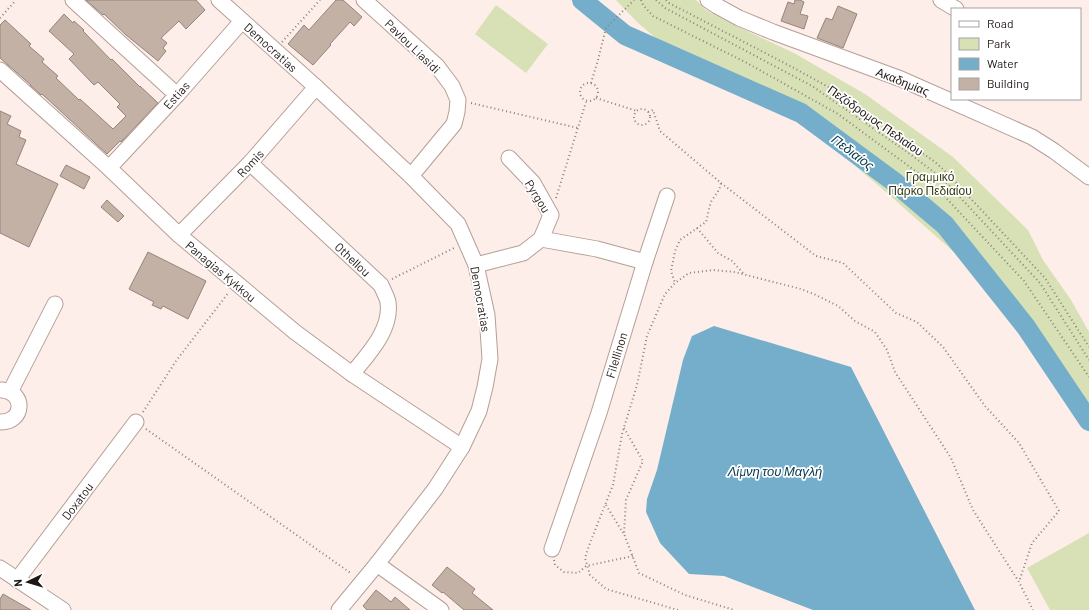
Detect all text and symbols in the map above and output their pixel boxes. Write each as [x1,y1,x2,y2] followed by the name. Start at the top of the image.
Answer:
[951,8,1081,100] legend
[382,16,444,76] street label: Pavlou Liasidi
[987,16,1014,30] text: Road
[242,20,300,74] street label: Democratias
[987,36,1011,50] text: Park
[987,56,1019,70] text: Water
[874,64,932,99] street label: Ακαδημίας
[987,76,1029,90] text: Building
[160,78,192,112] street label: Estias
[825,82,926,159] street label: Πεζόδρομος Πεδιαίου
[829,131,878,174] water label: Πεδιαίος
[234,146,266,180] street label: Romis
[888,169,972,198] park label: Γραμμικό Πάρκο Πεδιαίου
[522,177,554,215] street label: Pyrgou
[183,238,259,304] street label: Panagias Kykkou
[332,239,374,279] street label: Othellou
[468,265,494,333] street label: Democratias
[602,330,630,380] street label: Filellinon
[727,463,822,479] water label: Λίμνη του Μαγλή
[59,480,95,522] street label: Doxatou
[8,562,48,602] north arrow
[11,579,24,587] text: N

